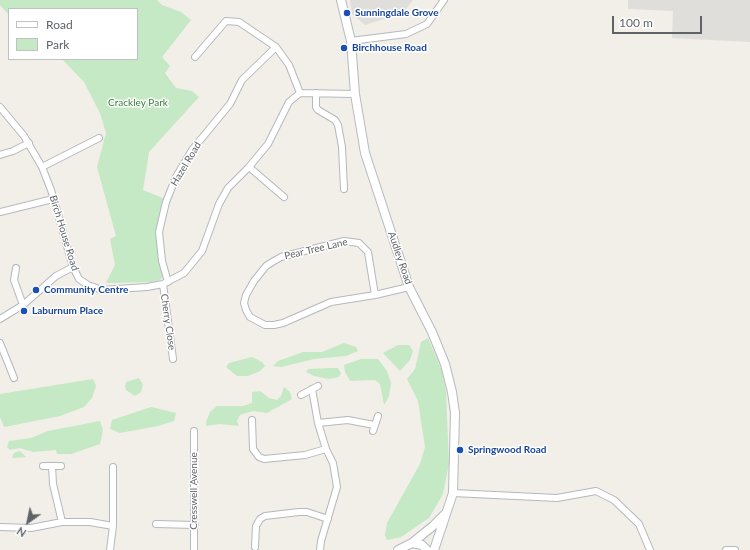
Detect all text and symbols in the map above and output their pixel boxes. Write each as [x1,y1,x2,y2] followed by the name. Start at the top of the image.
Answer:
[355,7,439,19] place label: Sunningdale Grove
[8,8,138,60] legend
[342,8,352,18] marker: Sunningdale Grove
[614,8,704,34] scale bar
[619,15,653,30] text: 100 m
[46,17,73,32] text: Road
[46,37,69,52] text: Park
[352,42,427,54] place label: Birchhouse Road
[339,43,349,53] marker: Birchhouse Road
[108,97,168,109] park label: Crackley Park
[168,140,204,188] street label: Hazel Road
[47,194,81,272] street label: Birch House Road
[385,230,415,286] street label: Audley Road
[283,236,349,262] street label: Pear Tree Lane
[44,284,128,296] place label: Community Centre
[31,285,41,295] marker: Community Centre
[158,293,178,351] street label: Cherry Close
[32,305,103,317] place label: Laburnum Place
[19,306,29,316] marker: Laburnum Place
[468,444,546,456] place label: Springwood Road
[455,445,465,455] marker: Springwood Road
[188,452,200,530] street label: Cresswell Avenue
[8,502,48,542] north arrow
[14,525,28,540] text: N

